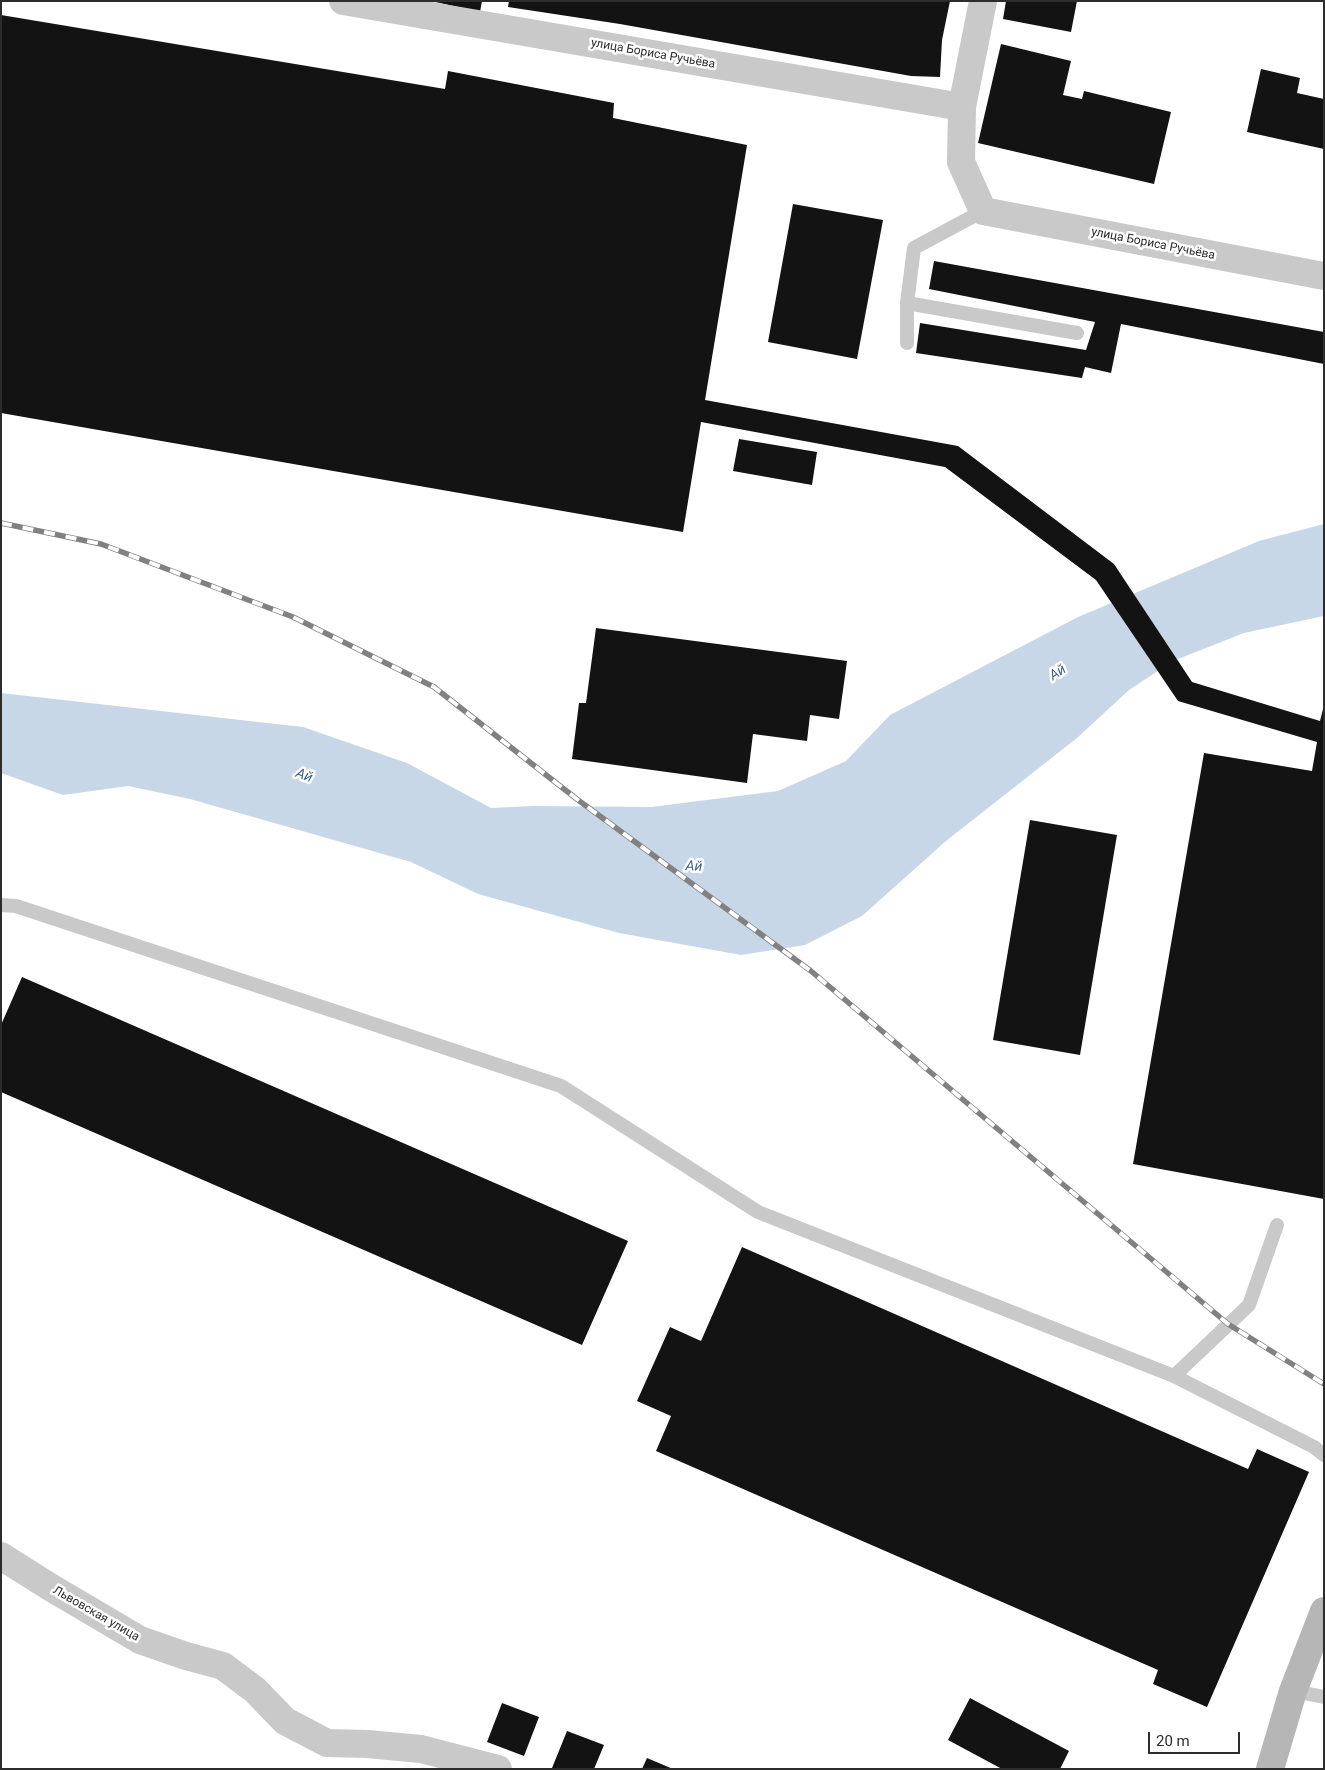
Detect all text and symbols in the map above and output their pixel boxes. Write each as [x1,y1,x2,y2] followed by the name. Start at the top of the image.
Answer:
[590,36,716,72] street label: улица Бориса Ручьёва
[1090,225,1216,263] street label: улица Бориса Ручьёва
[1046,661,1070,685] water label: Ай
[293,765,315,787] water label: Ай
[685,858,703,876] water label: Ай
[50,1583,142,1645] street label: Львовская улица
[1150,1722,1242,1754] scale bar
[1156,1732,1190,1750] text: 20 m

